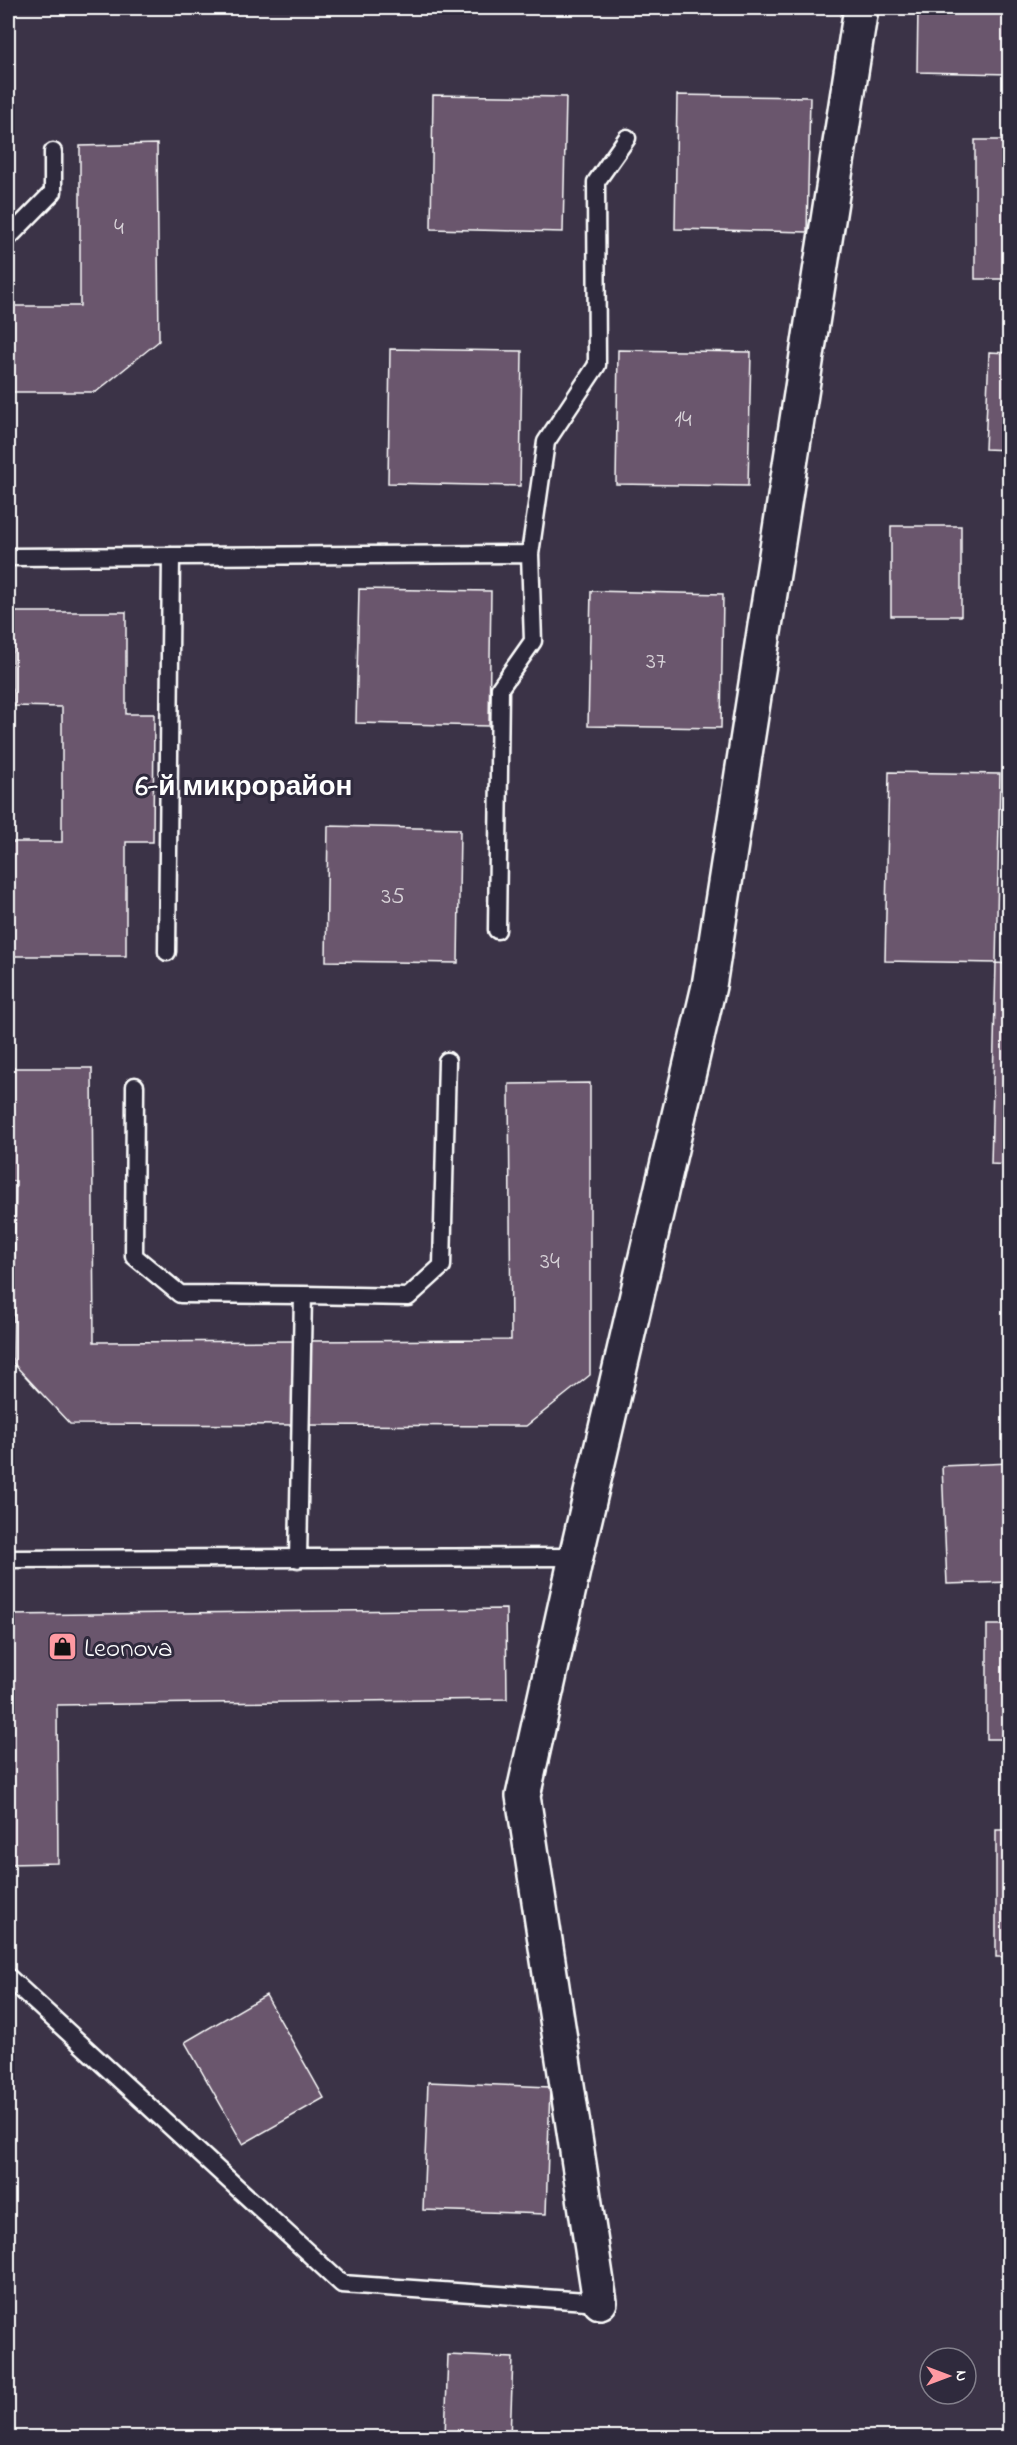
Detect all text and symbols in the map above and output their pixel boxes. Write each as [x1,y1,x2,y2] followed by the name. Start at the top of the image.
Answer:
[114,211,124,246] house number: 4
[674,403,692,438] house number: 14
[646,645,666,680] house number: 37
[135,768,353,809] district label: 6-й микрорайон
[381,880,405,915] house number: 35
[540,1245,560,1280] house number: 34
[84,1630,172,1669] place label: Leonova
[47,1631,79,1663] shop icon: Leonova
[918,2346,978,2406] north arrow
[949,2371,973,2382] text: N

